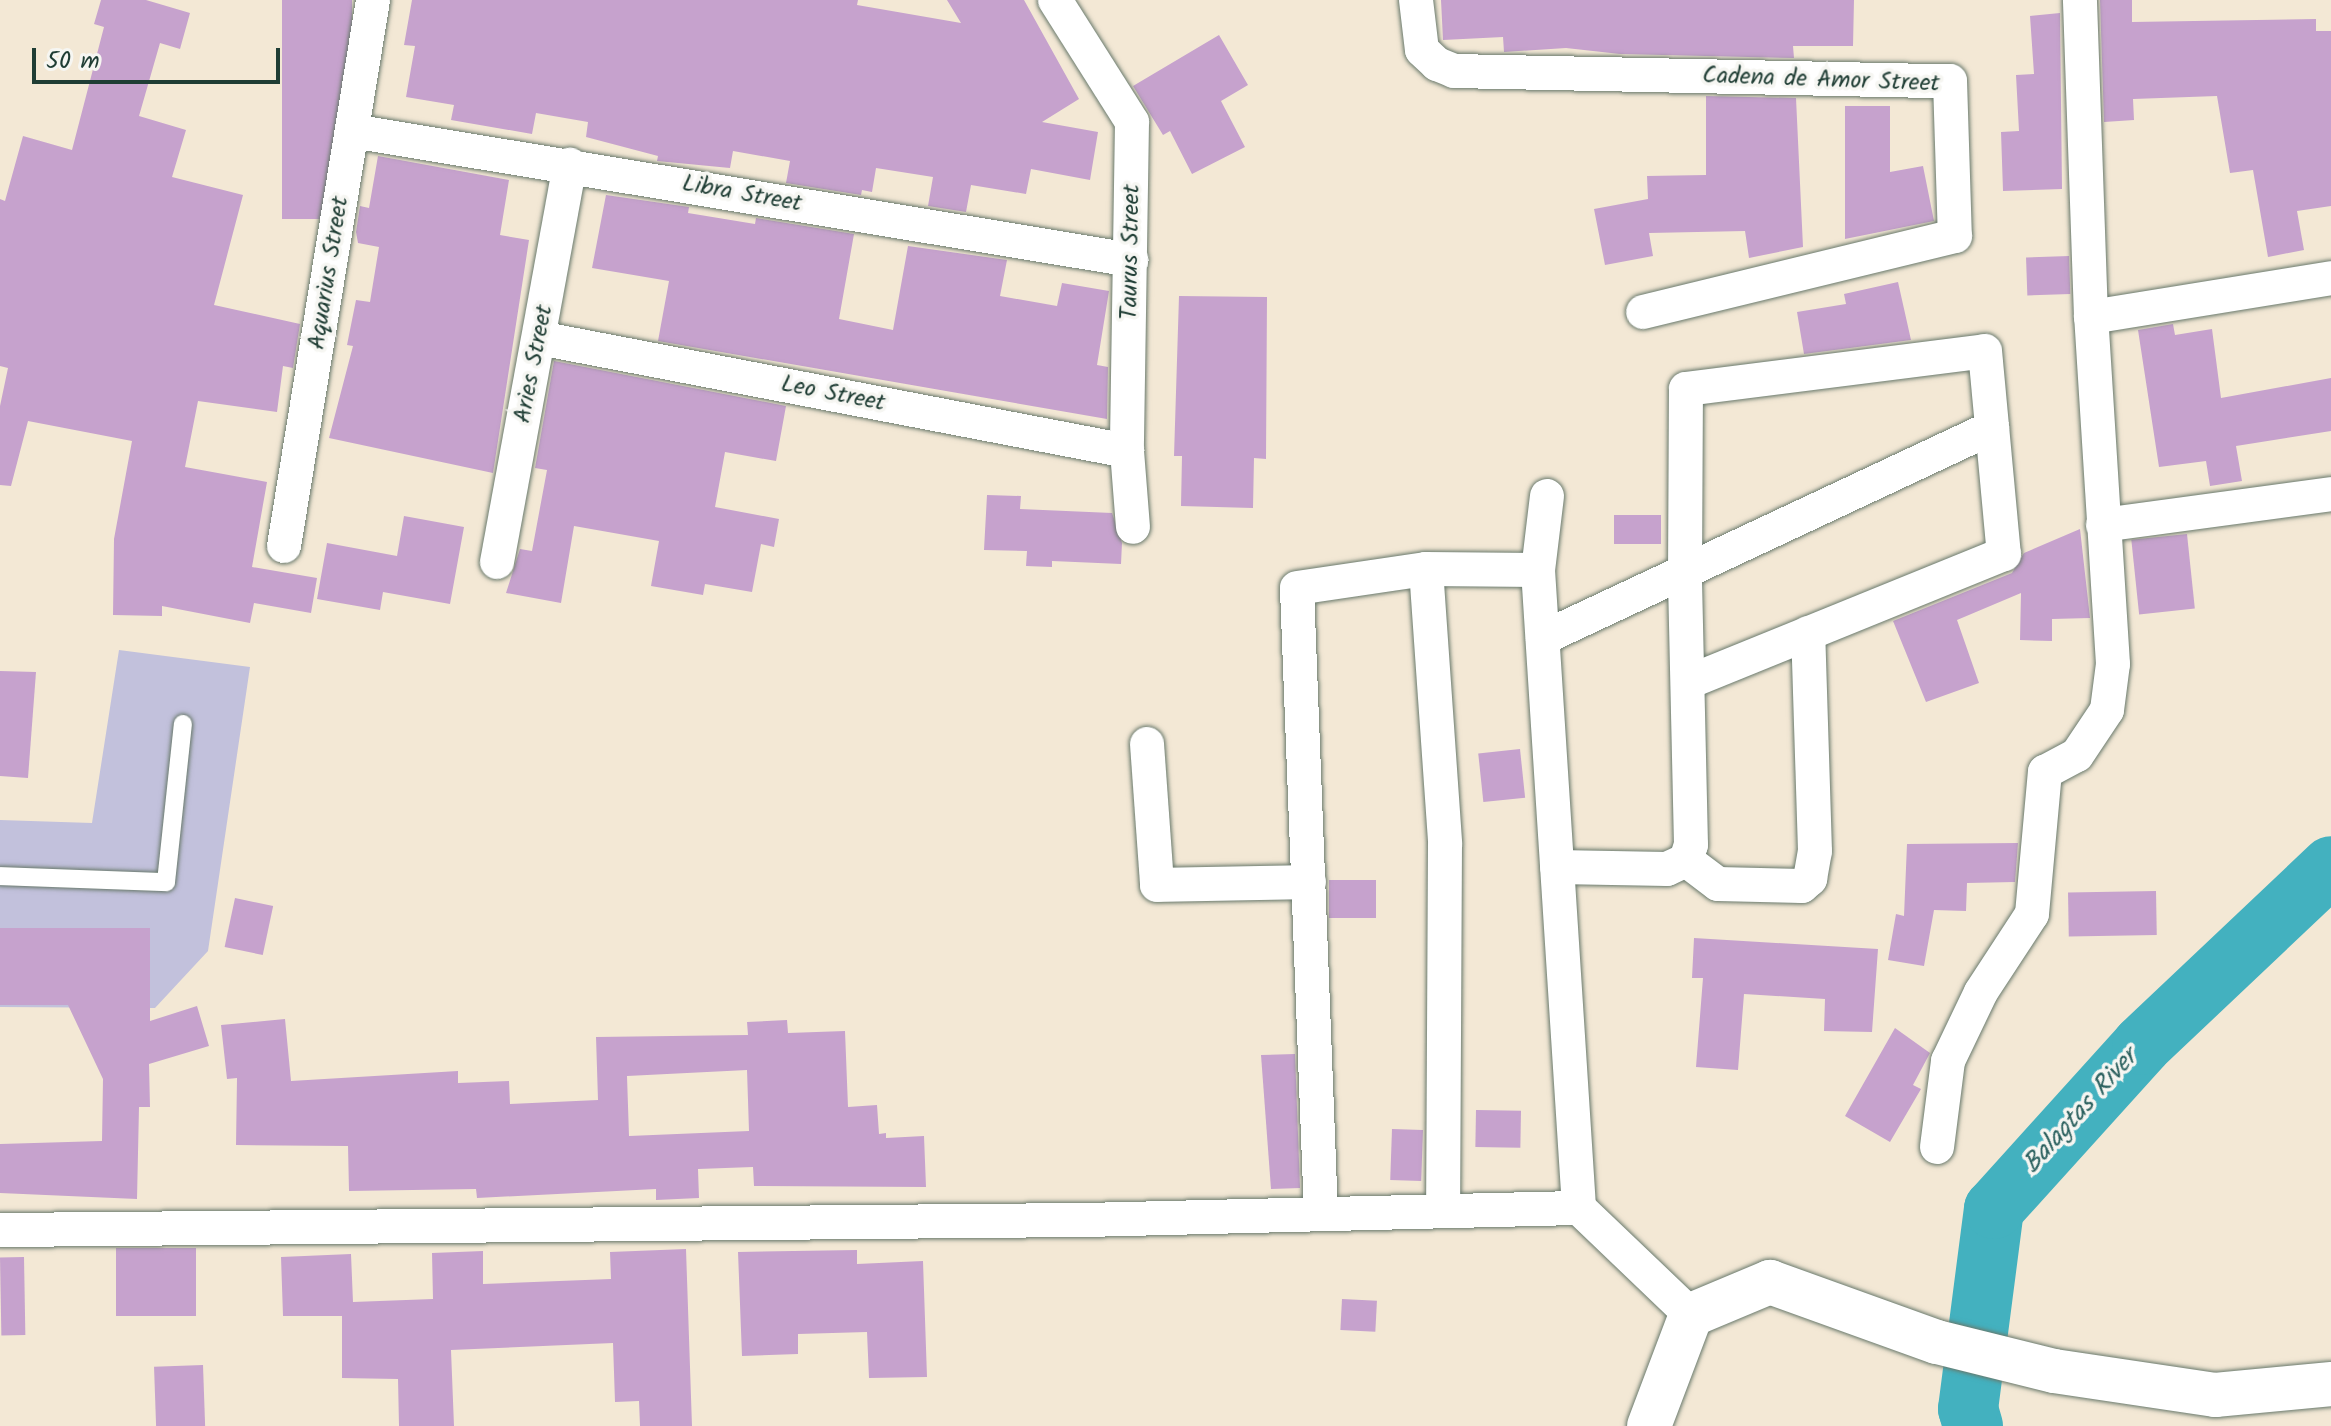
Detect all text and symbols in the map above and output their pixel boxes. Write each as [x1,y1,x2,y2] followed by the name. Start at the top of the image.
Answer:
[36,32,284,82] scale bar
[46,42,100,81] text: 50 m
[1702,61,1940,99] street label: Cadena de Amor Street
[680,169,804,219] street label: Libra Street
[1115,184,1147,320] street label: Taurus Street
[303,194,355,352] street label: Aquarius Street
[508,302,560,426] street label: Aries Street
[779,370,887,418] street label: Leo Street
[2017,1044,2145,1180] water label: Balagtas River

